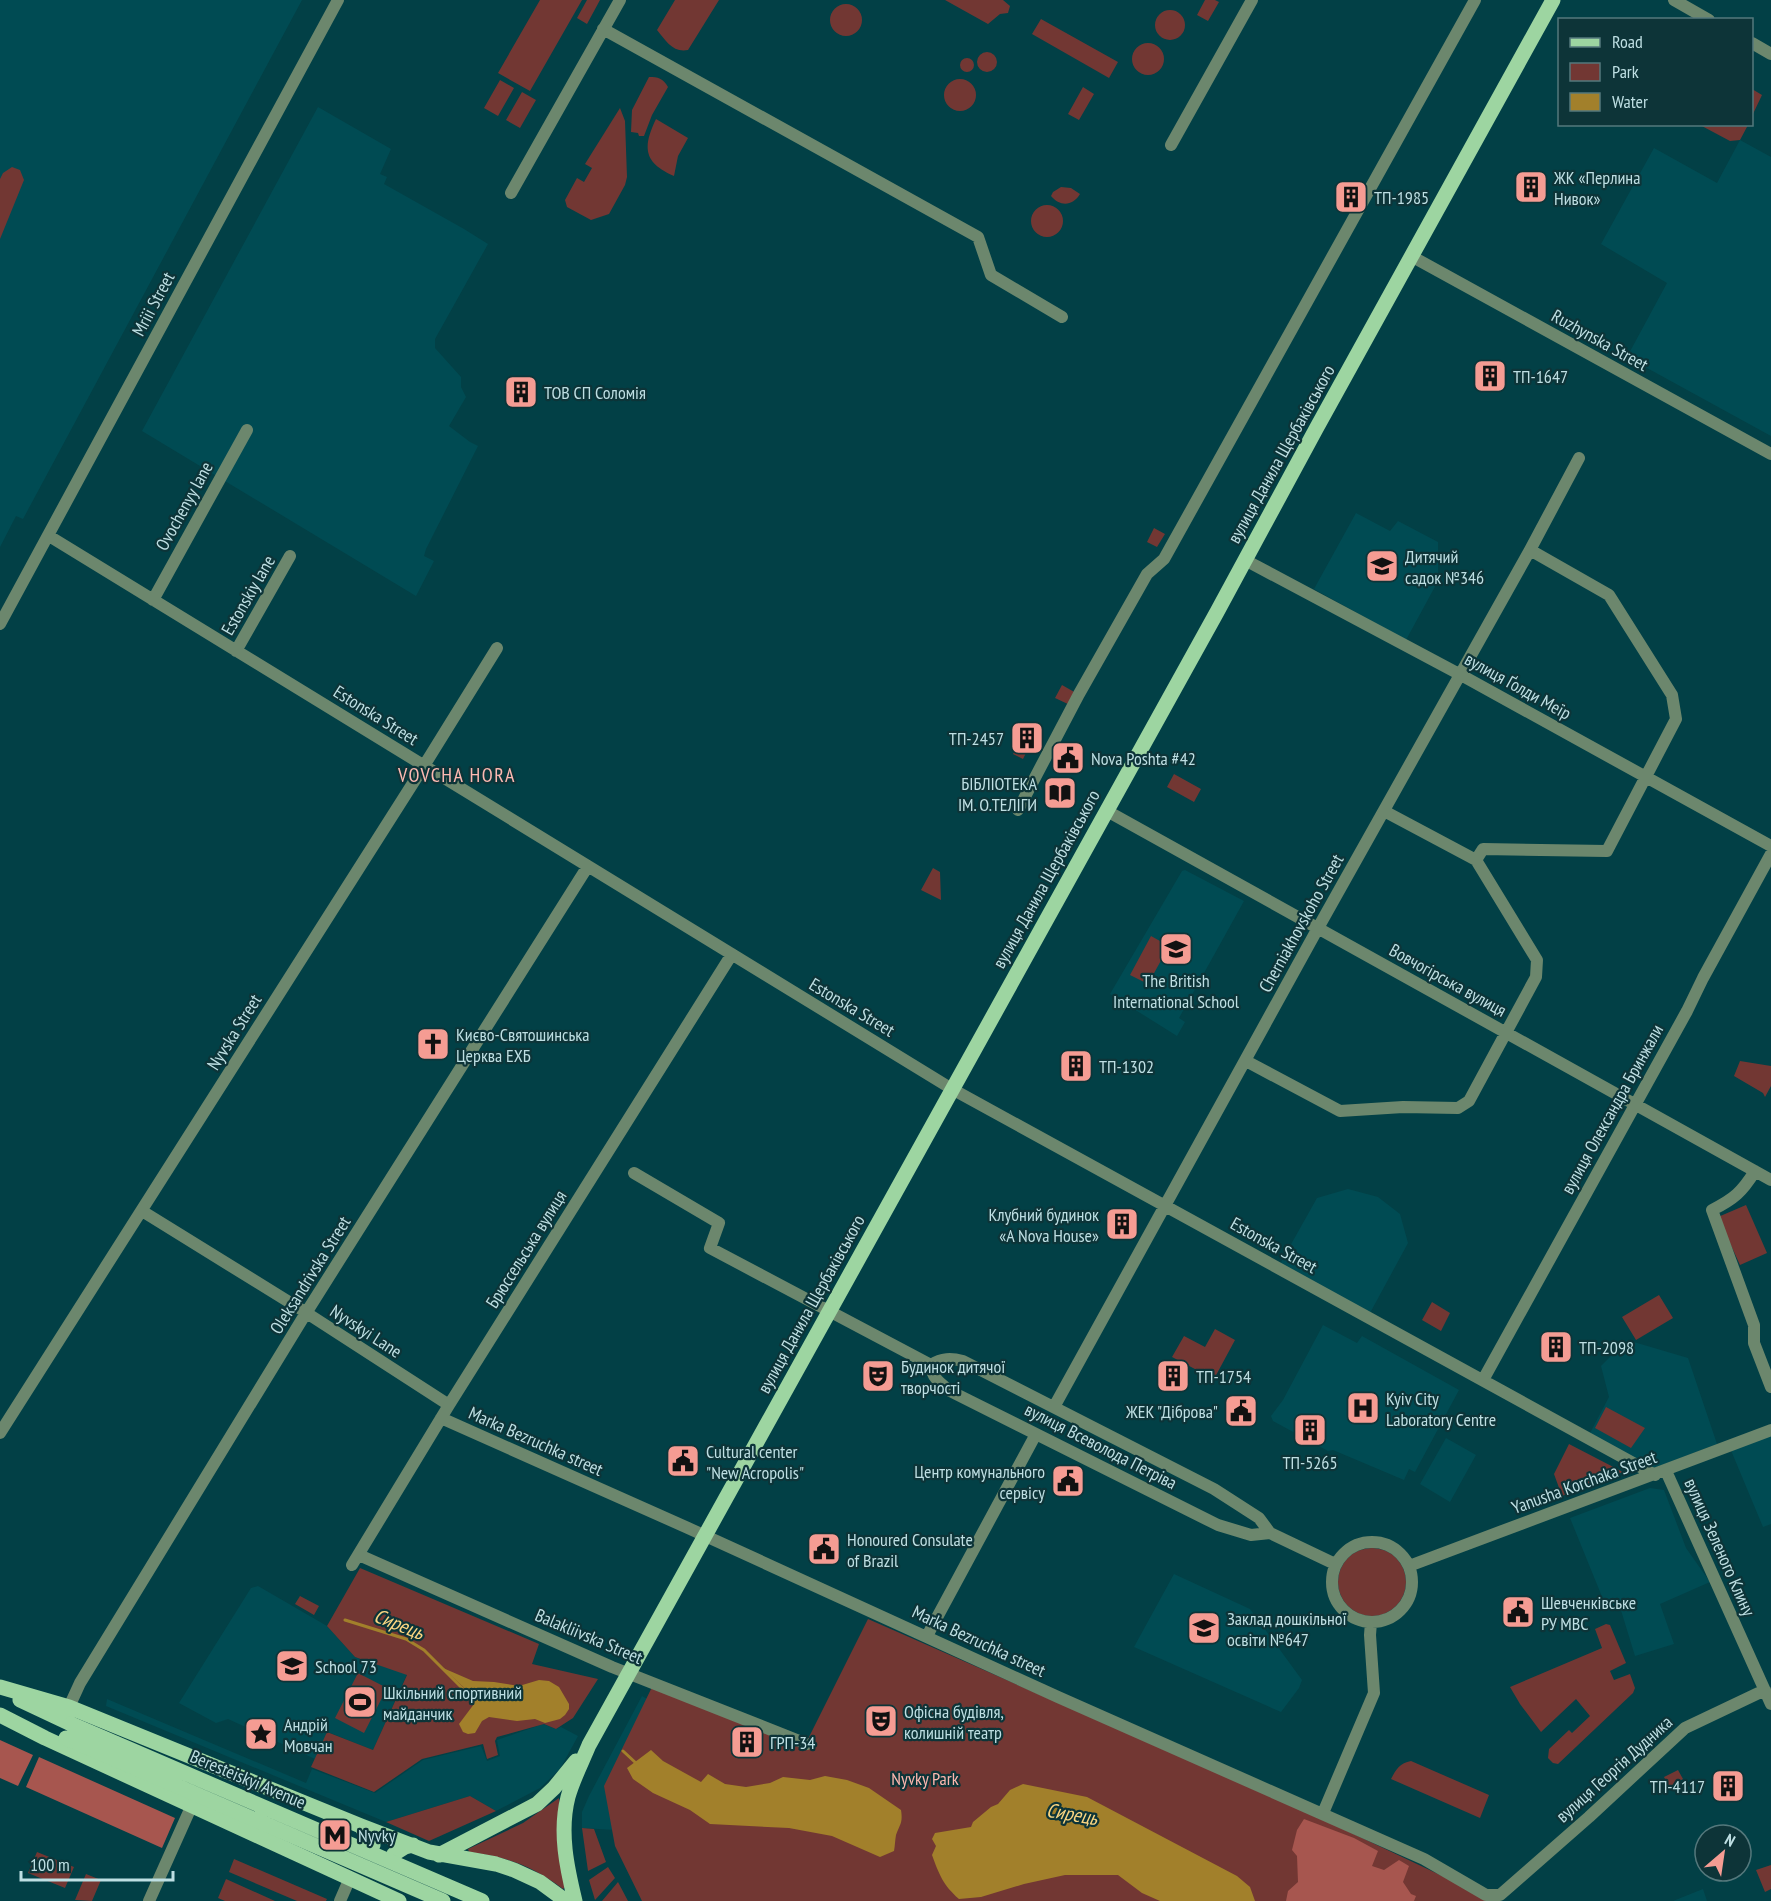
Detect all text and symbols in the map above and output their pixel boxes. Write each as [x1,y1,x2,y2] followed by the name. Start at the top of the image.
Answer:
[1558,18,1753,126] legend
[1612,30,1643,53] text: Road
[1612,60,1639,83] text: Park
[1612,90,1648,113] text: Water
[1553,166,1640,210] place label: ЖК «Перлина Нивок»
[1513,169,1549,205] building icon: ЖК «Перлина Нивок»
[1333,179,1369,215] building icon: ТП-1985
[1374,186,1429,209] place label: ТП-1985
[127,268,179,340] street label: Mriii Street
[1548,304,1652,376] street label: Ruzhynska Street
[1472,358,1508,394] building icon: ТП-1647
[1222,361,1340,547] street label: вулиця Данила Щербаківського
[1513,365,1568,388] place label: ТП-1647
[503,374,539,410] building icon: ТОВ СП Соломія
[544,381,646,404] place label: ТОВ СП Соломія
[150,458,218,554] street label: Ovochenyy lane
[1405,545,1484,589] place label: Дитячий садок №346
[1364,548,1400,584] school or university icon: Дитячий садок №346
[216,551,280,639] street label: Estonskiy lane
[1461,647,1575,725] street label: вулиця Ґолди Меїр
[329,680,423,750] street label: Estonska Street
[1009,720,1045,756] building icon: ТП-2457
[949,727,1004,750] place label: ТП-2457
[1050,740,1086,776] public building icon: Nova Poshta #42
[1091,747,1196,770] place label: Nova Poshta #42
[397,762,516,788] district label: VOVCHA HORA
[958,772,1037,816] place label: БІБЛІОТЕКА ІМ. О.ТЕЛІГИ
[1042,775,1078,811] library icon: БІБЛІОТЕКА ІМ. О.ТЕЛІГИ
[987,786,1105,972] street label: вулиця Данила Щербаківського
[1253,850,1349,996] street label: Cherniakhovskoho Street
[1158,931,1194,967] school or university icon: The British International School
[1385,938,1511,1022] street label: Вовчогірська вулиця
[1113,969,1240,1013] place label: The British International School
[805,973,899,1042] street label: Estonska Street
[202,990,266,1074] street label: Nyvska Street
[1556,1020,1668,1198] street label: вулиця Олександра Бринжали
[456,1023,589,1067] place label: Києво-Святошинська Церква ЕХБ
[415,1026,451,1062] church icon: Києво-Святошинська Церква ЕХБ
[1058,1048,1094,1084] building icon: ТП-1302
[1099,1055,1154,1078] place label: ТП-1302
[481,1186,571,1312] street label: Брюссельська вулиця
[988,1203,1099,1247] place label: Клубний будинок «A Nova House»
[1104,1206,1140,1242] building icon: Клубний будинок «A Nova House»
[752,1211,870,1397] street label: вулиця Данила Щербаківського
[265,1212,355,1338] street label: Oleksandrivska Street
[1227,1212,1321,1278] street label: Estonska Street
[326,1299,406,1363] street label: Nyvskyi Lane
[1538,1329,1574,1365] building icon: ТП-2098
[1579,1336,1634,1359] place label: ТП-2098
[901,1355,1005,1399] place label: Будинок дитячої творчості
[860,1358,896,1394] theatre icon: Будинок дитячої творчості
[1155,1358,1191,1394] building icon: ТП-1754
[1196,1365,1251,1388] place label: ТП-1754
[1386,1387,1496,1431] place label: Kyiv City Laboratory Centre
[1345,1390,1381,1426] hospital icon: Kyiv City Laboratory Centre
[1223,1393,1259,1429] public building icon: ЖЕК "Діброва"
[1021,1398,1181,1494] street label: вулиця Всеволода Петріва
[1125,1400,1218,1423] place label: ЖЕК "Діброва"
[465,1401,607,1481] street label: Marka Bezruchka street
[1292,1412,1328,1448] building icon: ТП-5265
[706,1440,804,1484] place label: Cultural center "New Acropolis"
[665,1443,701,1479] public building icon: Cultural center "New Acropolis"
[1508,1445,1660,1519] street label: Yanusha Korchaka Street
[1282,1451,1338,1474] place label: ТП-5265
[914,1460,1045,1504] place label: Центр комунального сервісу
[1050,1463,1086,1499] public building icon: Центр комунального сервісу
[1679,1475,1761,1620] street label: вулиця Зеленого Клину
[847,1528,973,1572] place label: Honoured Consulate of Brazil
[806,1531,842,1567] public building icon: Honoured Consulate of Brazil
[1541,1591,1636,1635] place label: Шевченківське РУ МВС
[1500,1594,1536,1630] public building icon: Шевченківське РУ МВС
[909,1600,1049,1682] street label: Marka Bezruchka street
[370,1602,429,1646] water label: Сирець
[532,1603,646,1669] street label: Balakliivska Street
[1227,1607,1347,1651] place label: Заклад дошкільної освіти №647
[1186,1610,1222,1646] school or university icon: Заклад дошкільної освіти №647
[274,1648,310,1684] school or university icon: School 73
[315,1655,377,1678] place label: School 73
[383,1681,522,1725] place label: Шкільний спортивний майданчик
[342,1684,378,1720] sports icon: Шкільний спортивний майданчик
[904,1700,1004,1744] place label: Офісна будівля, колишній театр
[863,1703,899,1739] theatre icon: Офісна будівля, колишній театр
[1551,1711,1677,1827] street label: вулиця Георгія Дудника
[284,1713,333,1757] place label: Андрій Мовчан
[243,1716,279,1752] place icon: Андрій Мовчан
[729,1724,765,1760] building icon: ГРП-34
[770,1731,815,1754] place label: ГРП-34
[187,1744,309,1814] street label: Beresteiskyi Avenue
[891,1767,959,1790] park label: Nyvky Park
[1710,1768,1746,1804] building icon: ТП-4117
[1650,1775,1705,1798] place label: ТП-4117
[1044,1797,1101,1832] water label: Сирець
[317,1817,353,1853] metro station icon: Nyvky
[1693,1823,1753,1883] north arrow
[358,1824,396,1847] place label: Nyvky
[1722,1829,1739,1851] text: N
[21,1844,172,1882] scale bar
[30,1853,70,1876] text: 100 m

